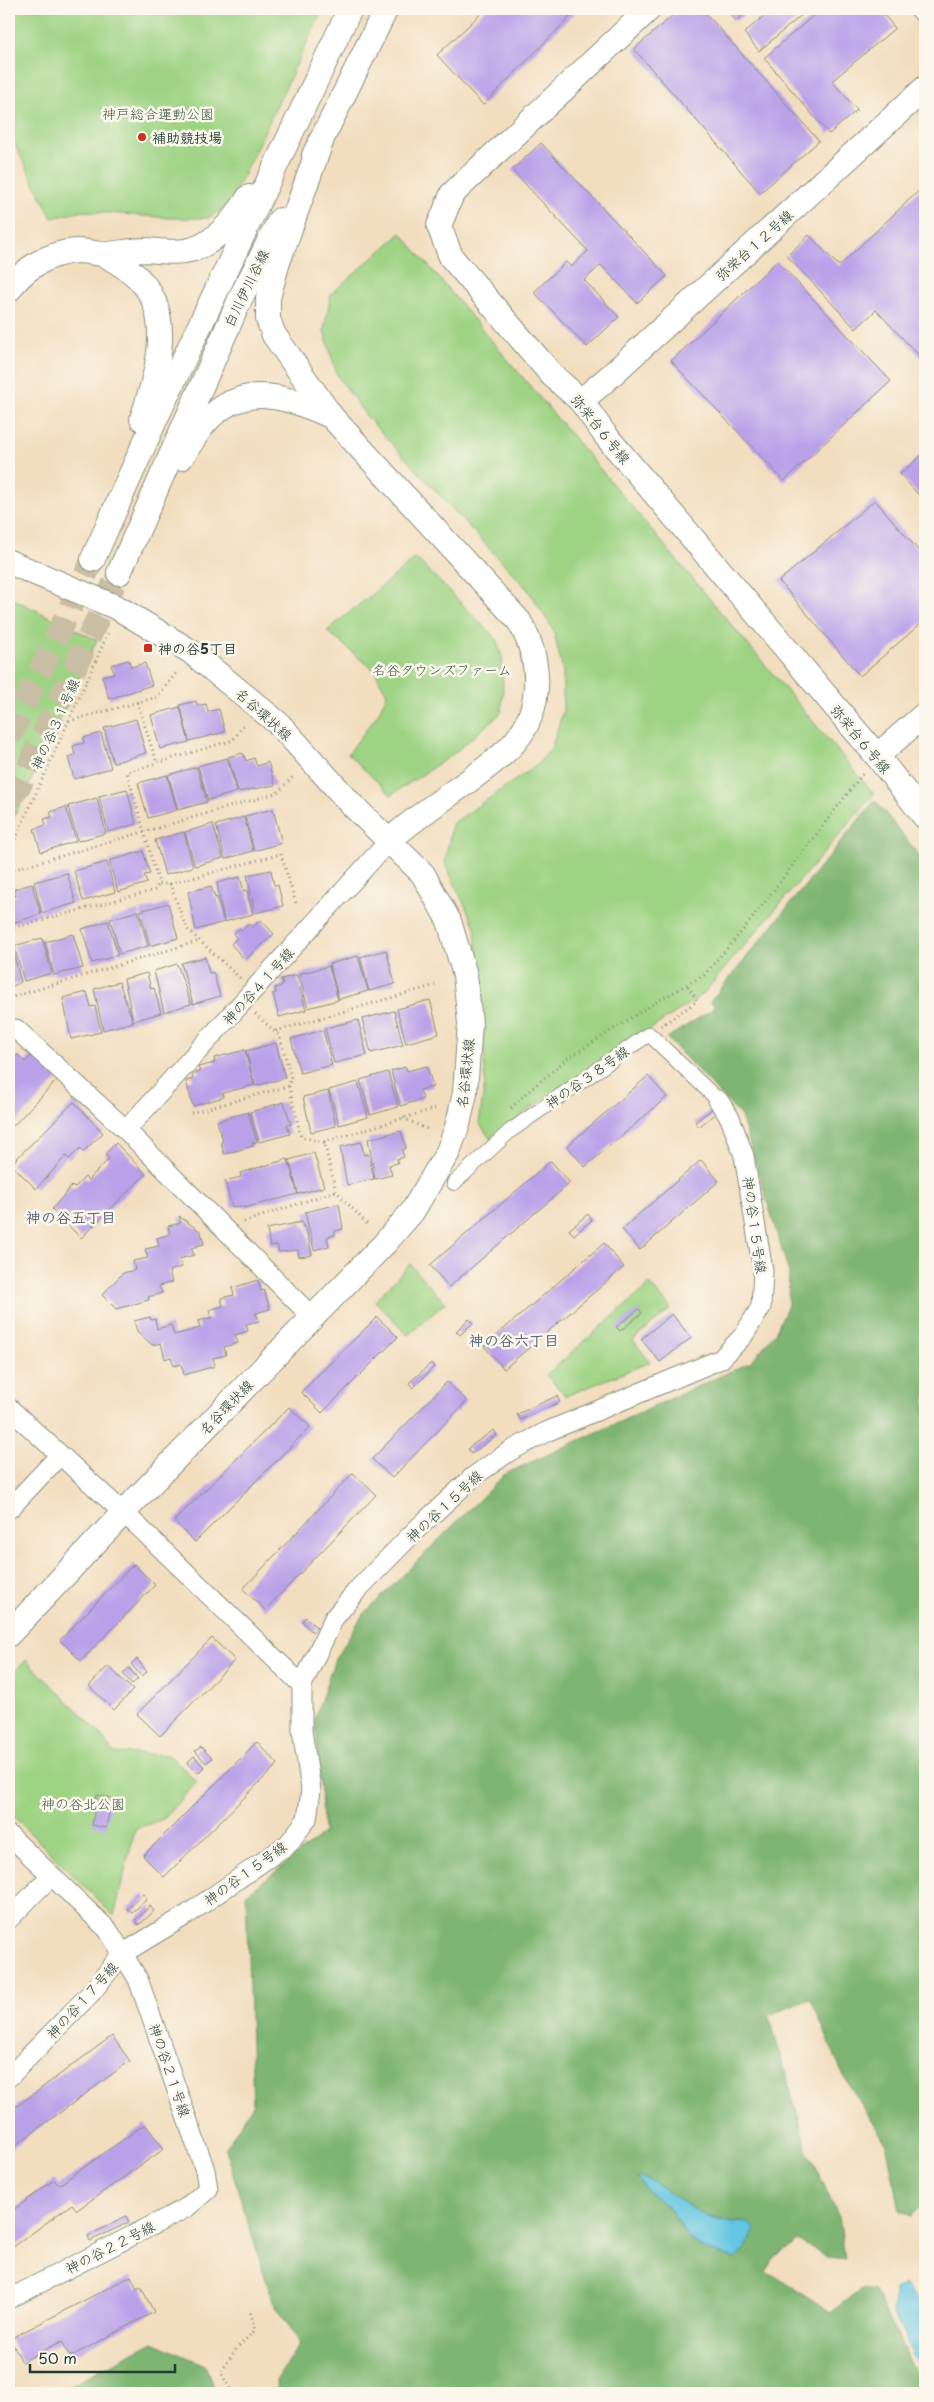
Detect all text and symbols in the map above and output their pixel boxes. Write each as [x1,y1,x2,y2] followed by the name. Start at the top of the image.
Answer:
[102,103,214,124] park label: 神戸総合運動公園
[152,127,222,148] place label: 補助競技場
[136,131,148,143] marker: 補助競技場
[711,204,797,286] street label: 弥栄台１２号線
[218,246,274,330] street label: 白川伊川谷線
[566,390,636,468] street label: 弥栄台６号線
[158,638,237,659] place label: 神の谷5丁目
[142,642,154,654] marker: 神の谷5丁目
[372,659,512,680] park label: 名谷タウンズファーム
[25,675,85,773] street label: 神の谷３１号線
[231,683,297,745] street label: 名谷環状線
[826,700,896,778] street label: 弥栄台６号線
[217,943,299,1029] street label: 神の谷４１号線
[451,1037,479,1109] street label: 名谷環状線
[541,1040,633,1114] street label: 神の谷３８号線
[738,1175,772,1275] street label: 神の谷１５号線
[26,1205,116,1228] district label: 神の谷五丁目
[469,1328,559,1351] district label: 神の谷六丁目
[194,1375,258,1439] street label: 名谷環状線
[401,1465,487,1547] street label: 神の谷１５号線
[41,1793,125,1814] park label: 神の谷北公園
[199,1836,291,1910] street label: 神の谷１５号線
[41,1957,123,2043] street label: 神の谷１７号線
[144,2020,196,2120] street label: 神の谷２１号線
[62,2215,158,2279] street label: 神の谷２２号線
[30,2342,175,2374] scale bar
[38,2346,77,2369] text: 50 m

